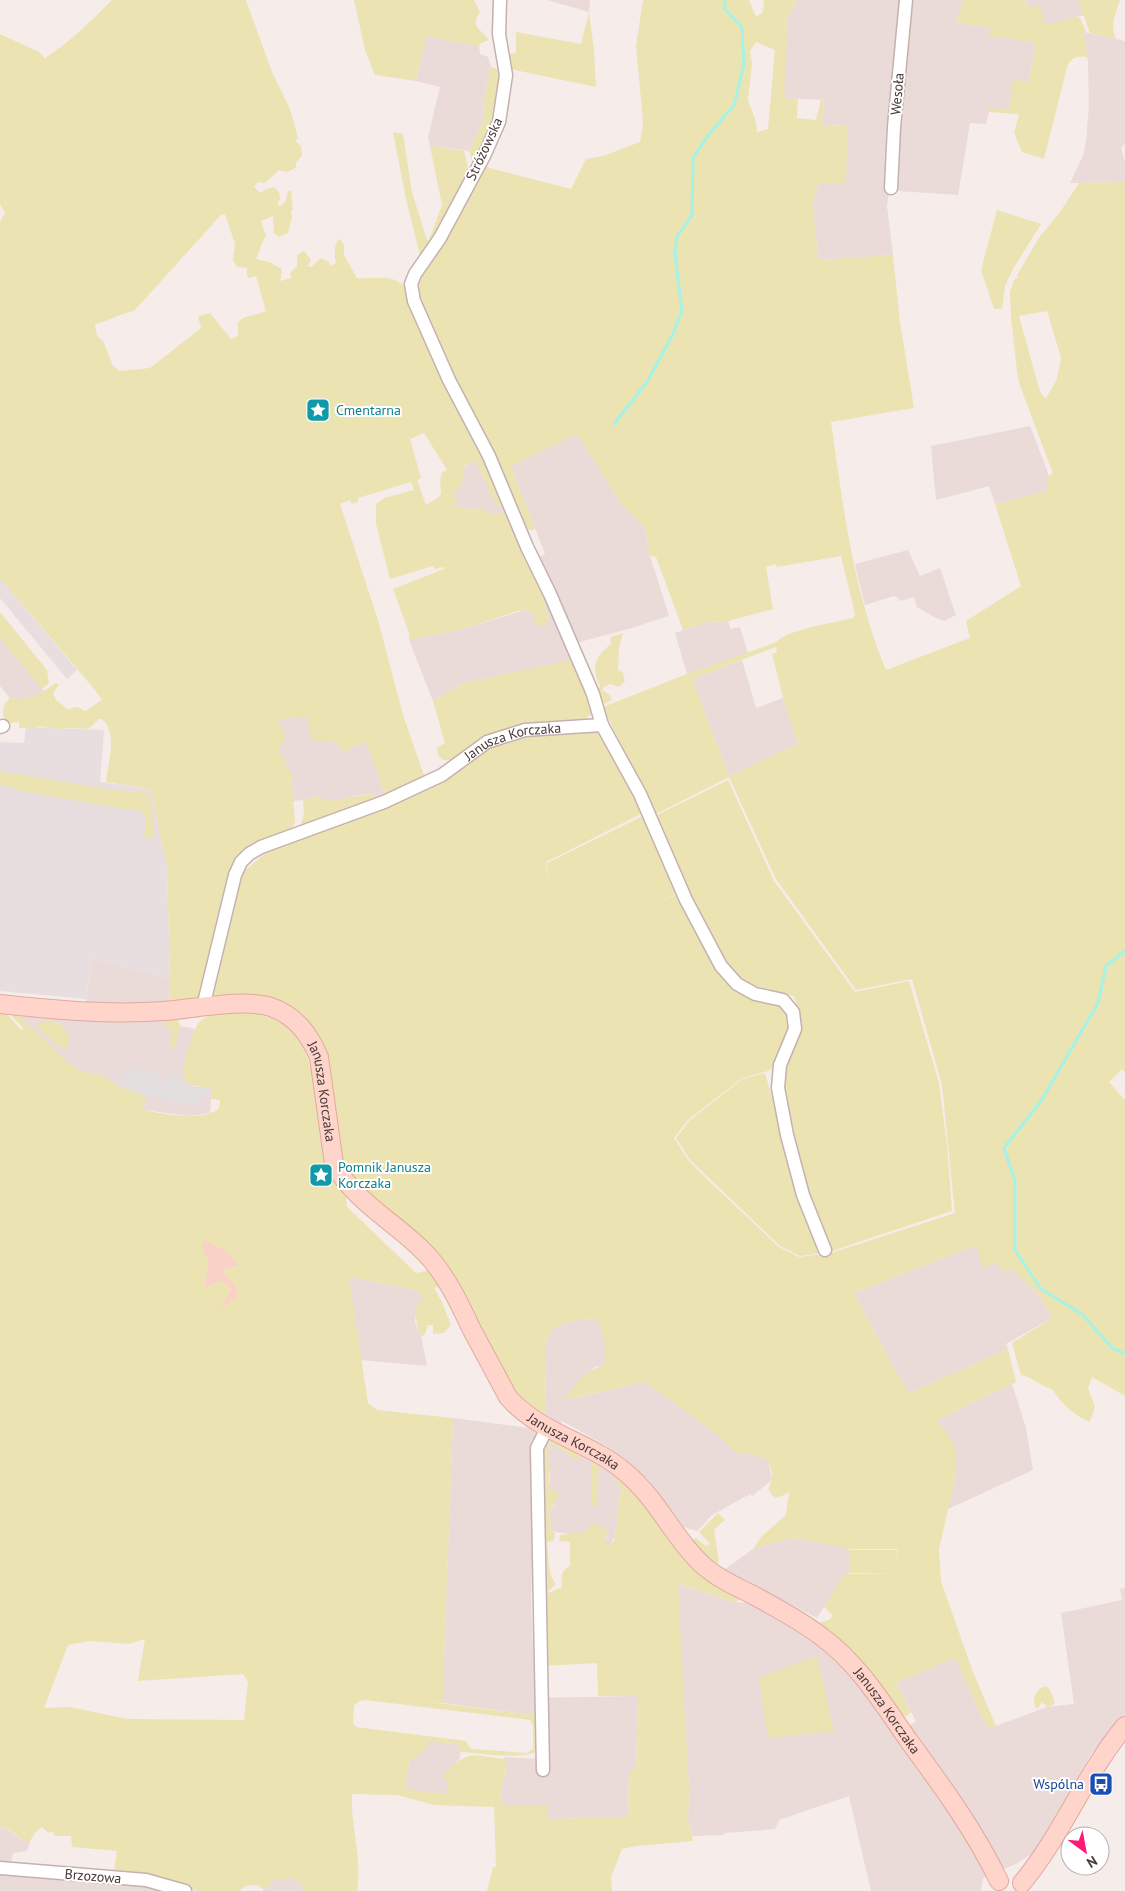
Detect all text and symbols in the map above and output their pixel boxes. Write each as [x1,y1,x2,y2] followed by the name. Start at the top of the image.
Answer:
[886,72,908,116] street label: Wesoła
[462,115,506,183] street label: Stróżowska
[305,397,331,423] place icon: Cmentarna
[336,401,401,419] place label: Cmentarna
[460,719,562,765] street label: Janusza Korczaka
[303,1037,340,1143] street label: Janusza Korczaka
[338,1158,431,1192] place label: Pomnik Janusza Korczaka
[308,1162,334,1188] place icon: Pomnik Janusza Korczaka
[523,1408,623,1474] street label: Janusza Korczaka
[849,1663,924,1757] street label: Janusza Korczaka
[1088,1771,1114,1797] bus stop icon: Wspólna
[1033,1775,1084,1793] place label: Wspólna
[1060,1826,1110,1876] north arrow
[1083,1852,1101,1872] text: N
[64,1865,122,1887] street label: Brzozowa

